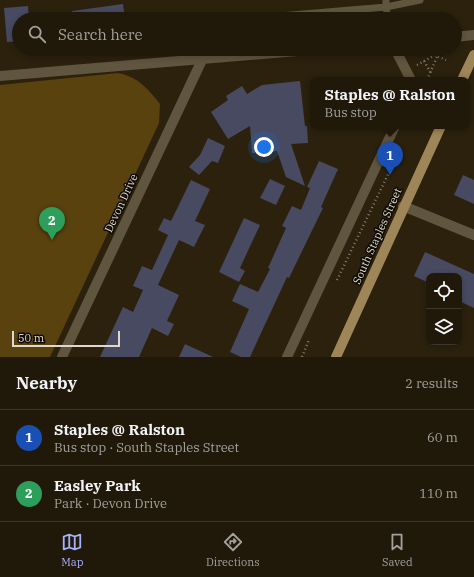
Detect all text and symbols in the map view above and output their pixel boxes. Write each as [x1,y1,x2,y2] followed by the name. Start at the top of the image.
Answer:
[12,12,462,56] search box
[26,23,48,45] icon: search
[58,25,143,44] text: Search here
[310,77,470,129] popup
[325,85,455,104] text: Staples @ Ralston
[325,104,377,121] text: Bus stop
[254,137,274,157] your location
[377,142,403,175] pin: 1
[101,171,141,234] street label: Devon Drive
[349,186,405,286] street label: South Staples Street
[39,207,65,240] pin: 2
[426,273,462,345] map controls
[426,273,462,309] button: locate
[426,309,462,345] button: layers
[12,329,120,348] scale bar
[18,331,44,345] text: 50 m
[16,372,77,394] text: Nearby
[405,375,458,392] text: 2 results
[54,420,185,439] text: Staples @ Ralston
[25,429,33,446] text: 1
[427,429,458,446] text: 60 m
[54,439,239,456] text: Bus stop · South Staples Street
[54,476,141,495] text: Easley Park
[25,485,33,502] text: 2
[419,485,458,502] text: 110 m
[54,495,167,512] text: Park · Devon Drive
[61,531,84,569] tab: Map
[206,531,260,569] tab: Directions
[382,531,413,569] tab: Saved

